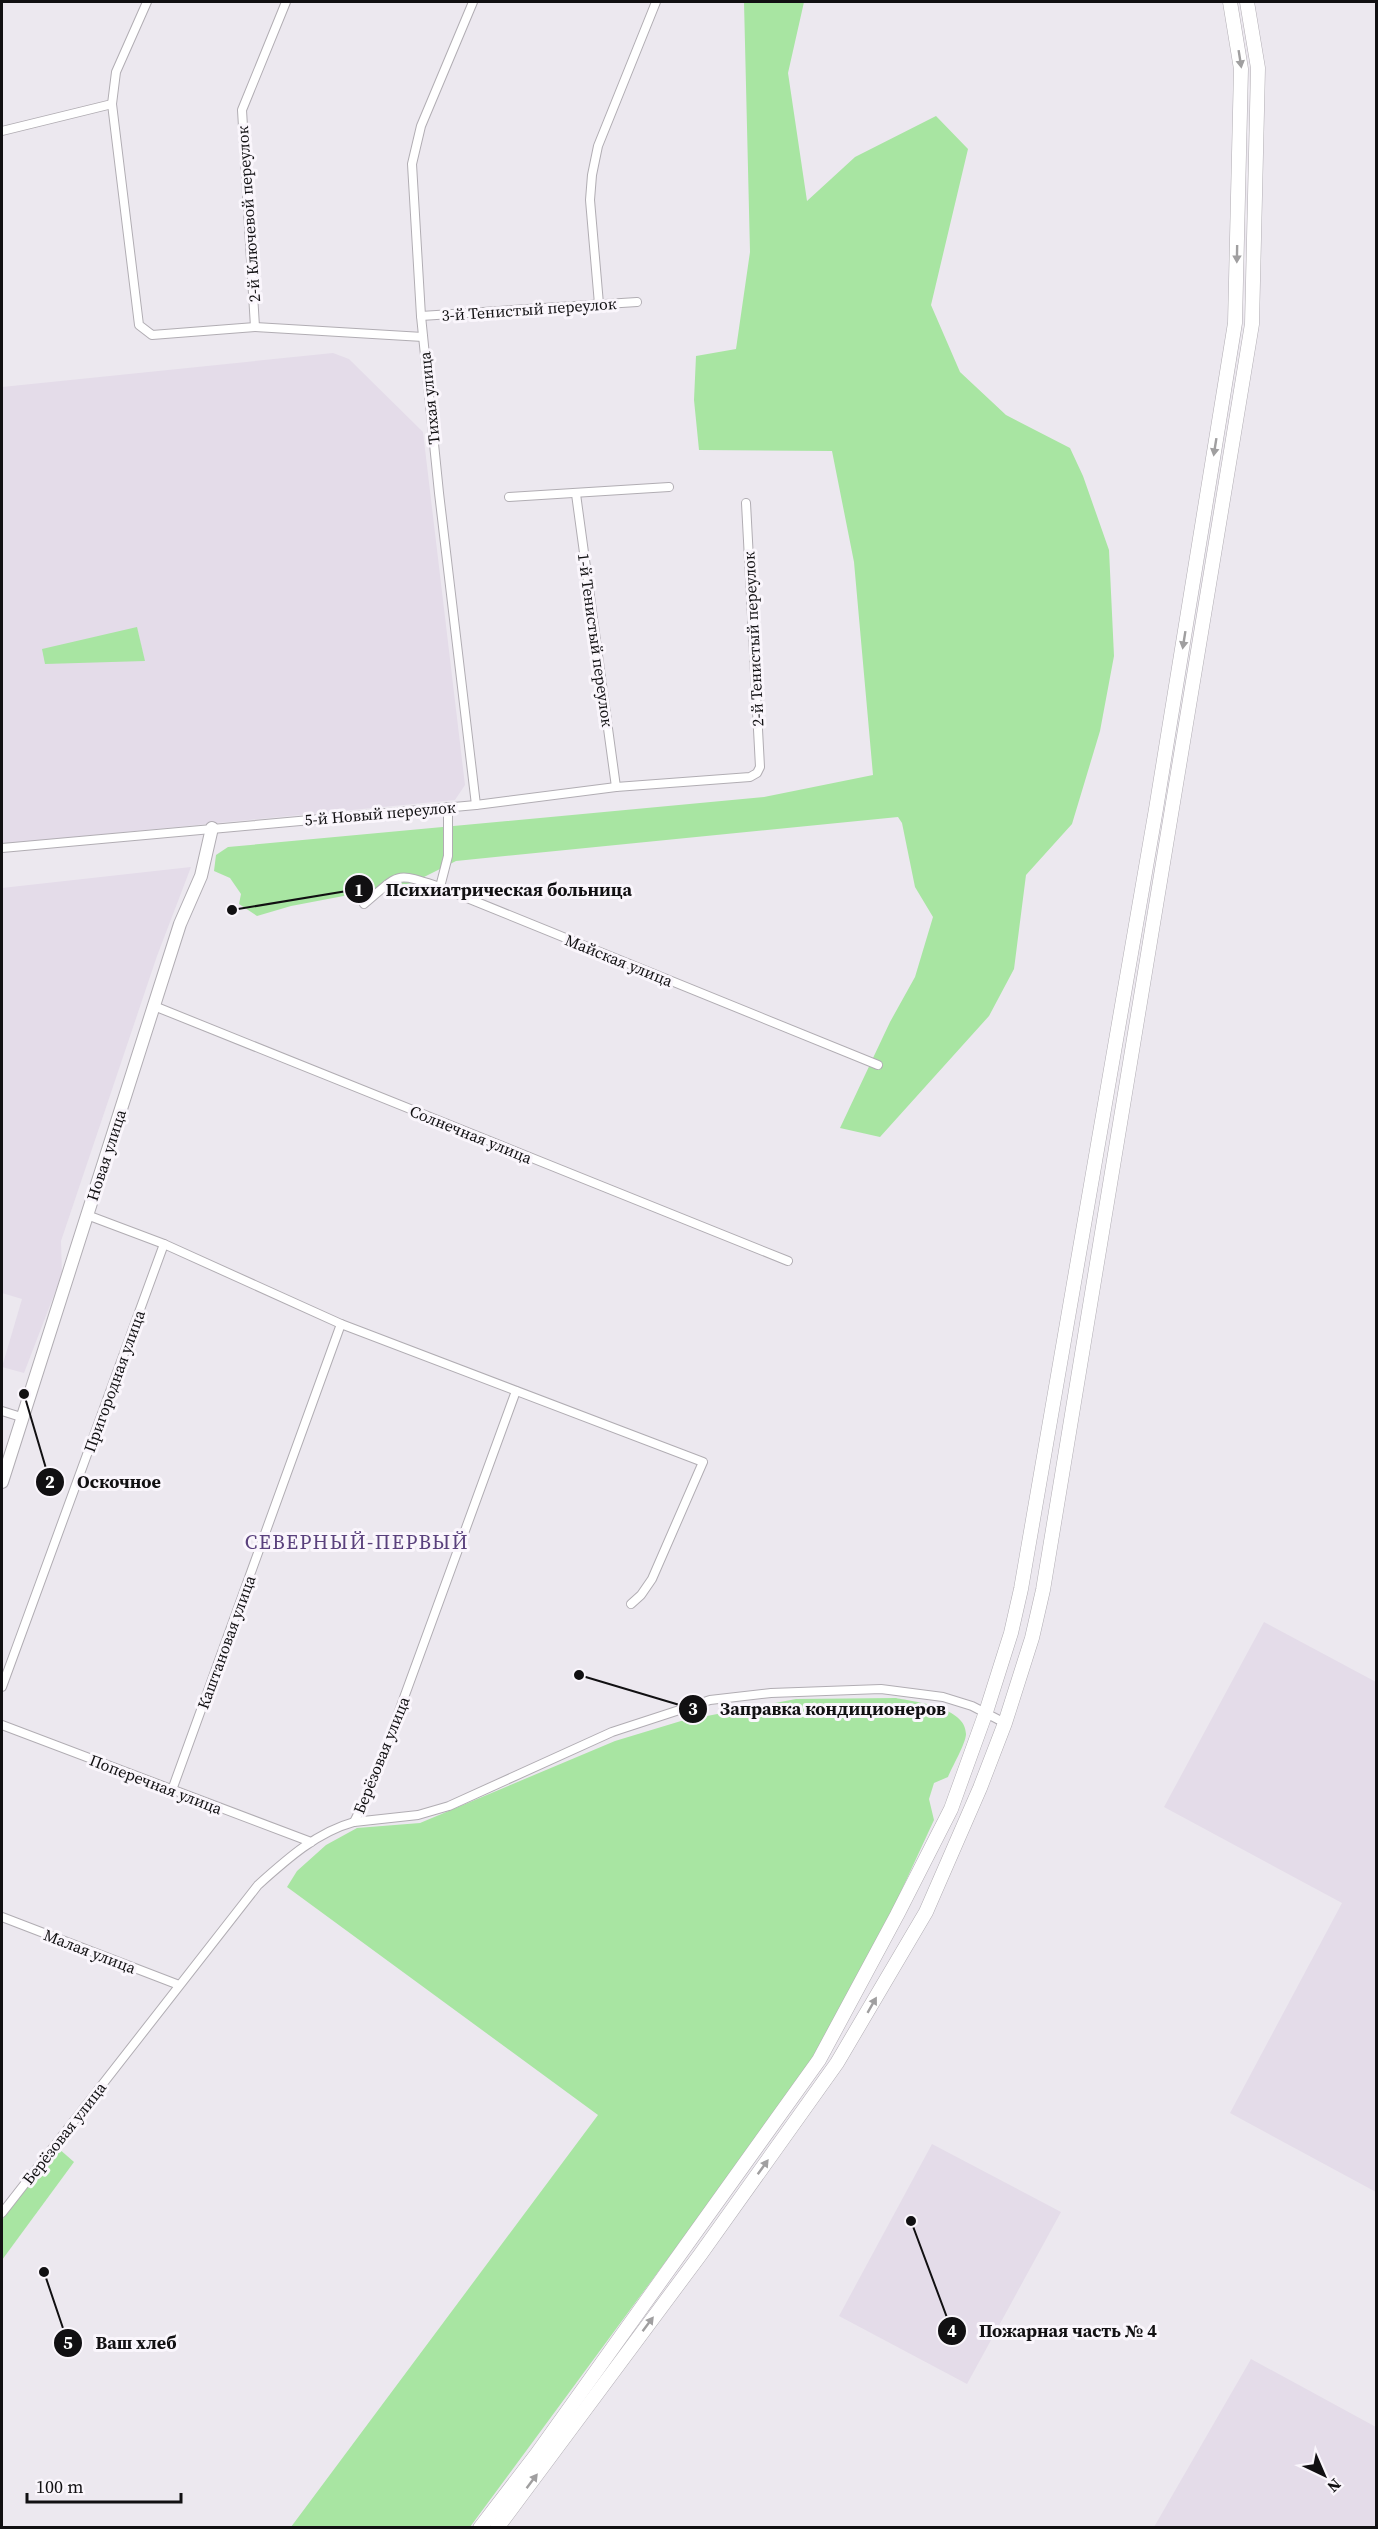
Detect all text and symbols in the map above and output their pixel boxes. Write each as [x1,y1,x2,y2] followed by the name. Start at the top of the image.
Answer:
[1235,50,1244,69] one-way arrow
[231,125,265,303] street label: 2-й Ключевой переулок
[1232,245,1241,264] one-way arrow
[441,292,617,326] street label: 3-й Тенистый переулок
[413,350,445,445] street label: Тихая улица
[1210,438,1219,457] one-way arrow
[737,551,769,727] street label: 2-й Тенистый переулок
[573,552,619,728] street label: 1-й Тенистый переулок
[1179,630,1188,649] one-way arrow
[303,795,457,831] street label: 5-й Новый переулок
[344,871,644,907] callout: Психиатрическая больница
[354,877,364,902] text: 1
[386,877,633,902] text: Психиатрическая больница
[562,928,677,992] street label: Майская улица
[407,1099,536,1169] street label: Солнечная улица
[81,1106,131,1203] street label: Новая улица
[78,1306,150,1455] street label: Пригородная улица
[35,1464,173,1500] callout: Оскочное
[45,1469,55,1494] text: 2
[77,1469,161,1494] text: Оскочное
[245,1528,469,1556] district label: СЕВЕРНЫЙ-ПЕРВЫЙ
[192,1571,261,1712] street label: Каштановая улица
[678,1691,958,1727] callout: Заправка кондиционеров
[347,1692,415,1817] street label: Берёзовая улица
[688,1696,698,1721] text: 3
[720,1696,946,1721] text: Заправка кондиционеров
[86,1749,226,1820] street label: Поперечная улица
[41,1923,140,1979] street label: Малая улица
[866,1997,877,2013] one-way arrow
[17,2076,112,2189] street label: Берёзовая улица
[757,2159,769,2175] one-way arrow
[937,2313,1168,2349] callout: Пожарная часть № 4
[642,2316,654,2332] one-way arrow
[947,2318,957,2343] text: 4
[979,2318,1157,2343] text: Пожарная часть № 4
[53,2325,188,2361] callout: Ваш хлеб
[63,2330,73,2355] text: 5
[95,2330,177,2355] text: Ваш хлеб
[1294,2445,1354,2505] north arrow
[27,2466,182,2504] scale bar
[526,2473,538,2489] one-way arrow
[36,2474,83,2499] text: 100 m
[1322,2474,1346,2498] text: N

